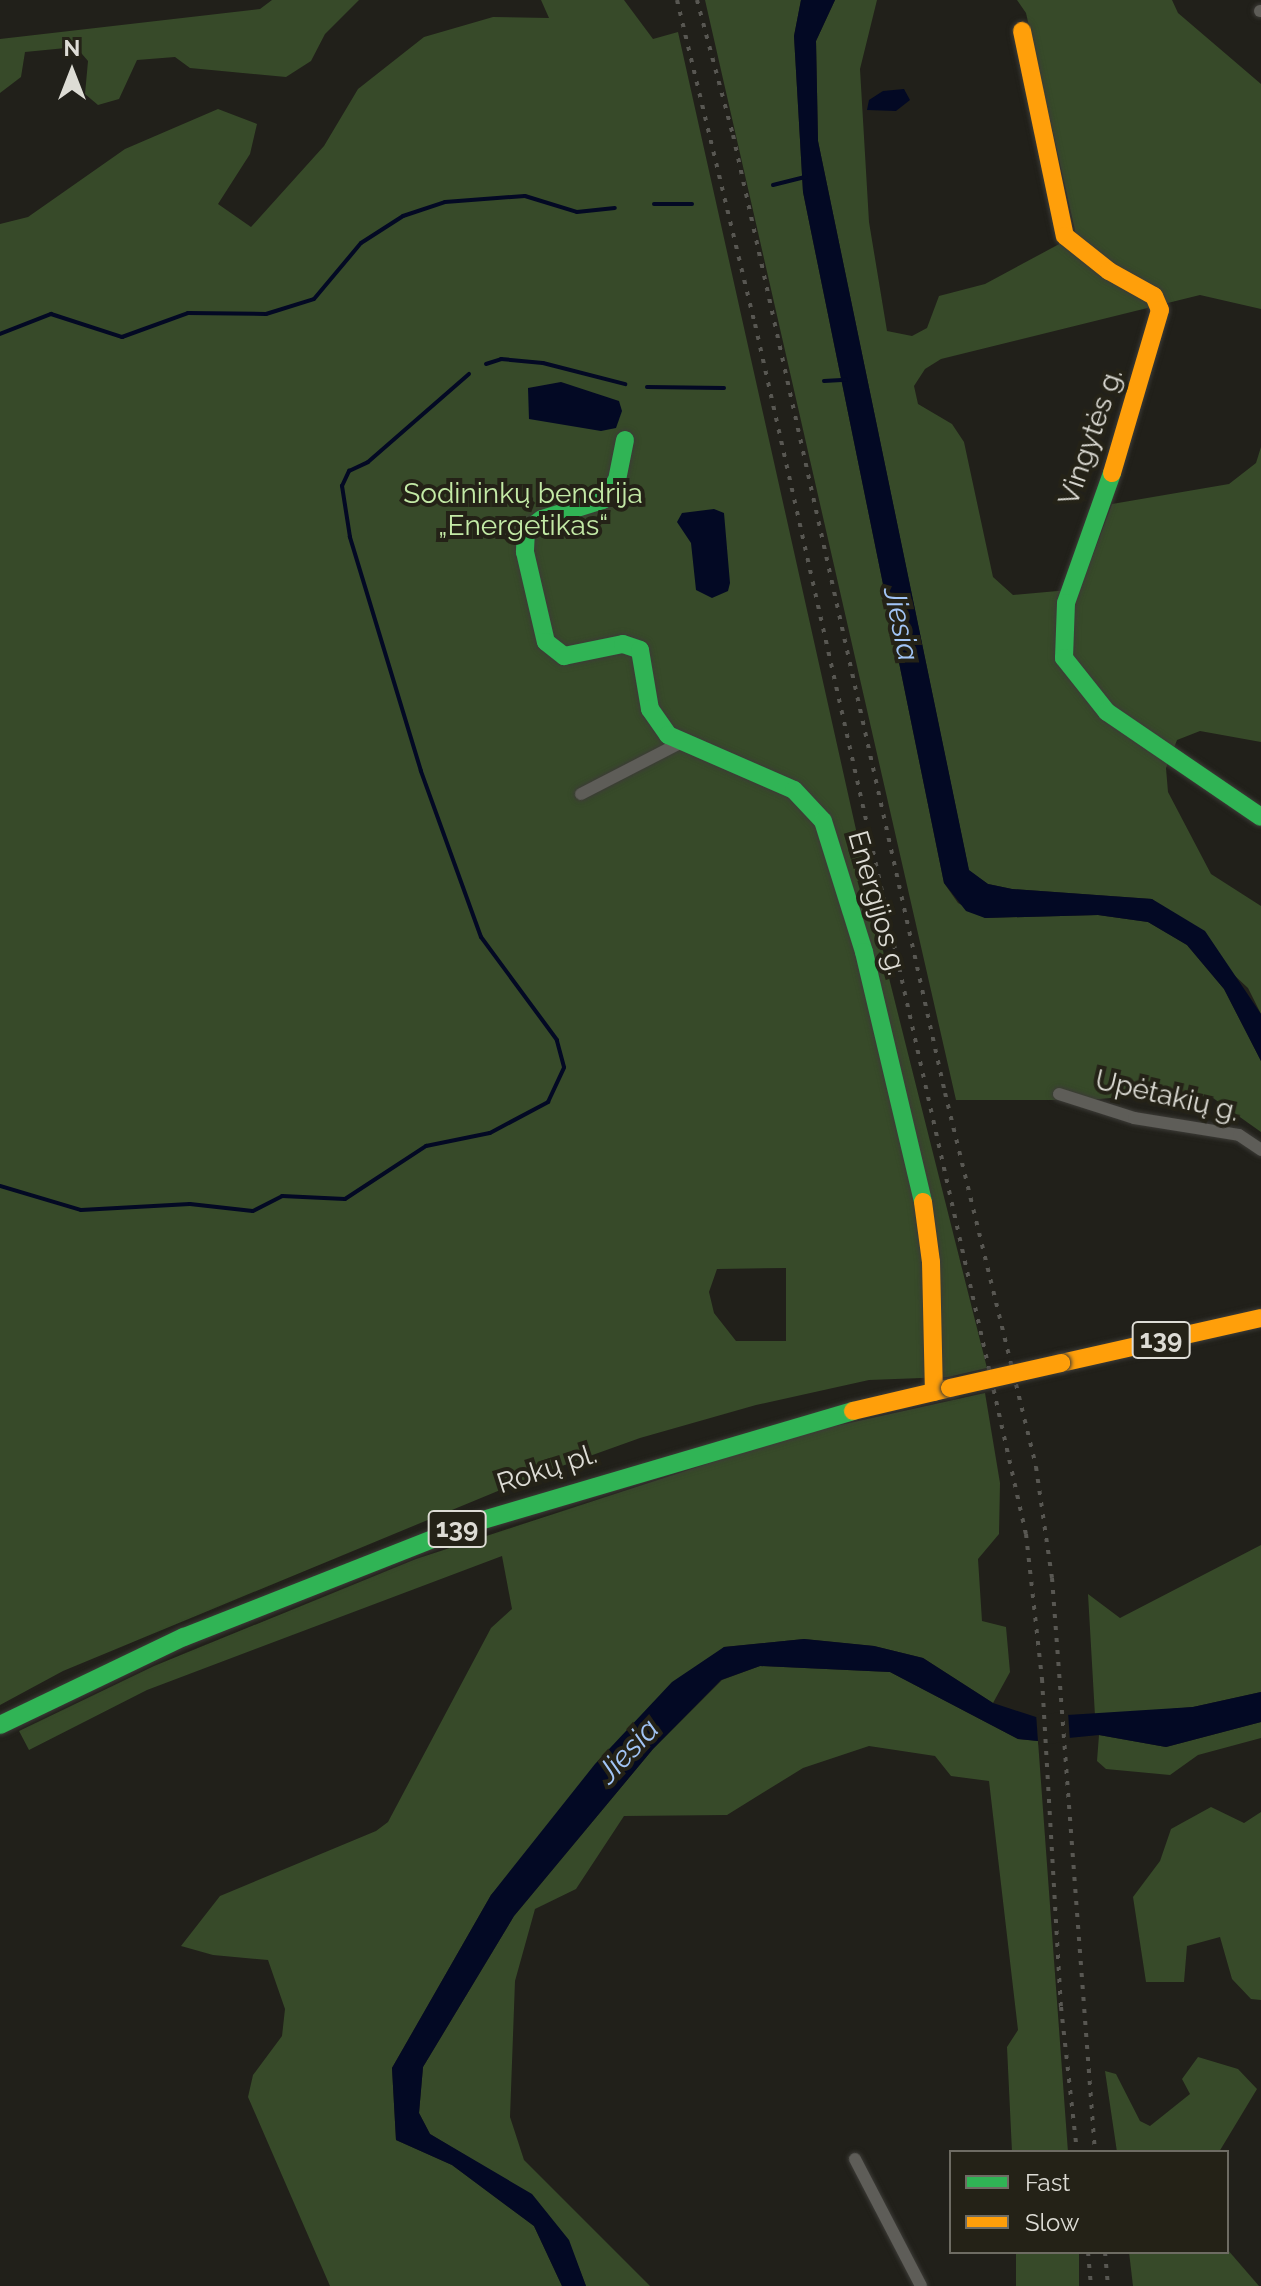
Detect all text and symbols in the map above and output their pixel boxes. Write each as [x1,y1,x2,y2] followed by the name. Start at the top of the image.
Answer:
[32,32,112,112] north arrow
[64,35,80,61] text: N
[1052,364,1130,510] street label: Vingytės g.
[403,477,643,543] park label: Sodininkų bendrija „Energetikas“
[876,584,926,664] water label: Jiesia
[840,827,914,979] street label: Energijos g.
[1092,1063,1242,1129] street label: Upėtakių g.
[1131,1318,1191,1362] road number: 139
[493,1437,601,1501] street label: Rokų pl.
[427,1507,487,1551] road number: 139
[589,1711,667,1791] water label: Jiesia
[949,2150,1229,2254] legend
[1025,2168,1070,2197] text: Fast
[1025,2208,1079,2237] text: Slow

